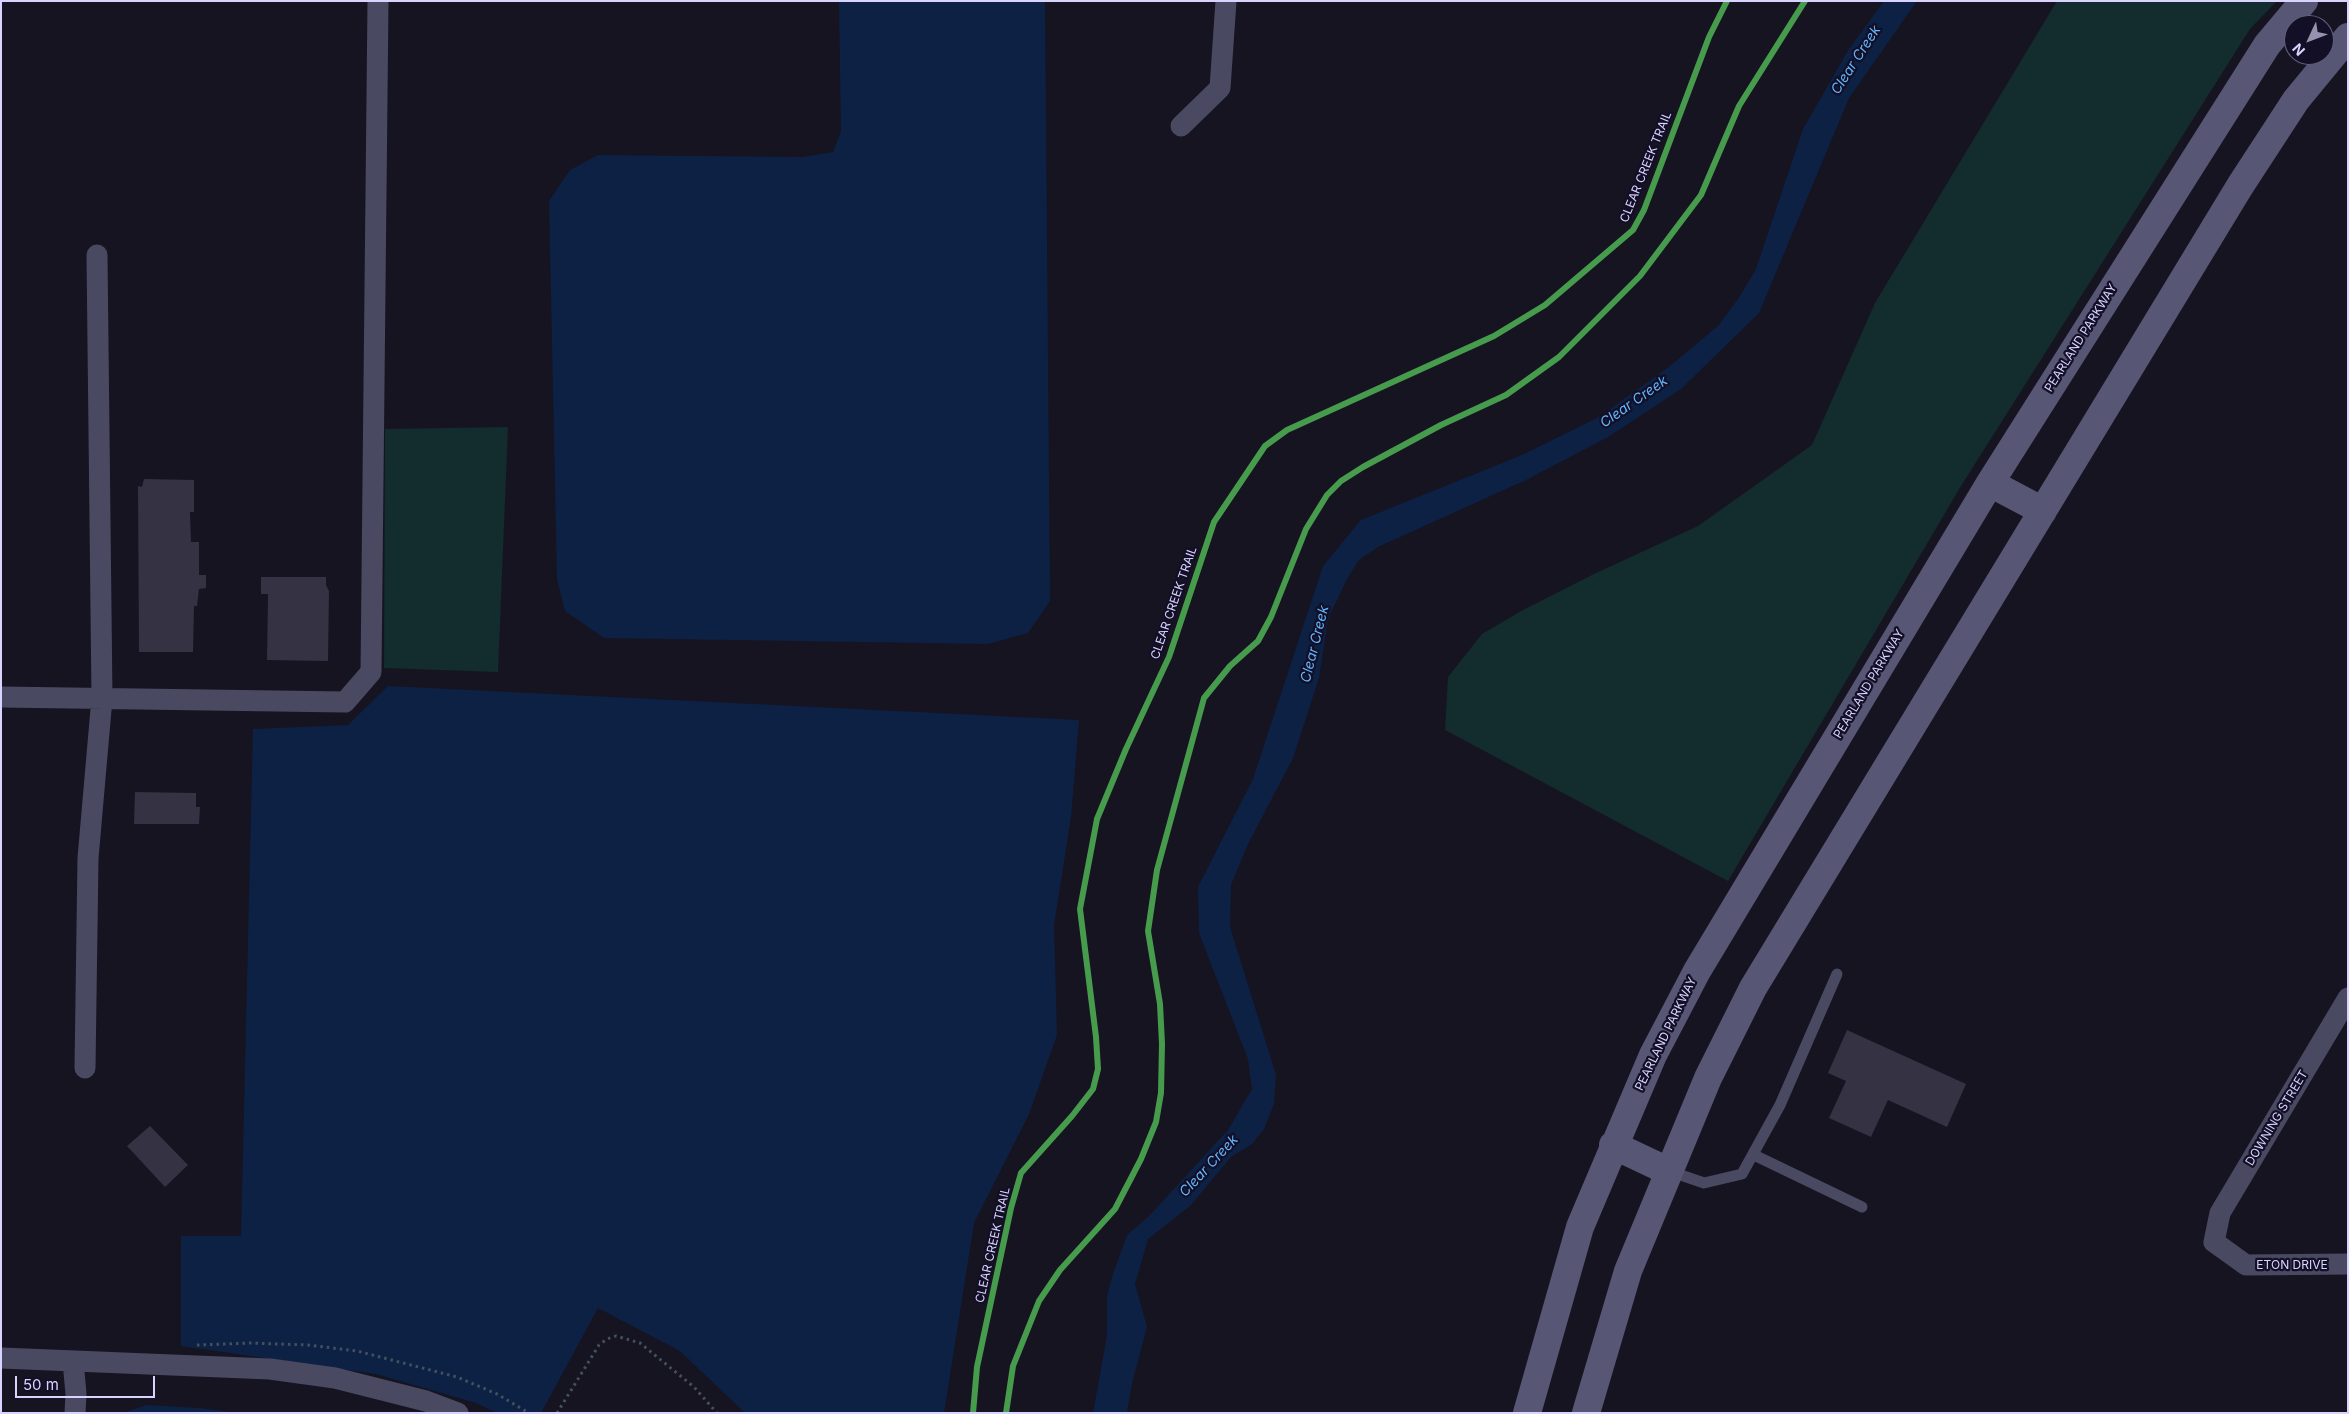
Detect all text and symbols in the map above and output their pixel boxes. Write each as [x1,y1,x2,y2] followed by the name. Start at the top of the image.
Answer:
[2284,15,2334,65] north arrow
[1828,22,1884,98] water label: Clear Creek
[2289,40,2308,60] text: N
[1617,109,1675,225] street label: CLEAR CREEK TRAIL
[2042,281,2120,395] street label: PEARLAND PARKWAY
[1597,373,1671,431] water label: Clear Creek
[1148,545,1200,661] street label: CLEAR CREEK TRAIL
[1297,604,1333,684] water label: Clear Creek
[1831,627,1907,741] street label: PEARLAND PARKWAY
[1632,975,1700,1093] street label: PEARLAND PARKWAY
[2243,1068,2311,1168] street label: DOWNING STREET
[1176,1132,1242,1200] water label: Clear Creek
[973,1186,1013,1304] street label: CLEAR CREEK TRAIL
[2256,1258,2328,1272] street label: ETON DRIVE
[18,1366,158,1398] scale bar
[23,1375,59,1394] text: 50 m

